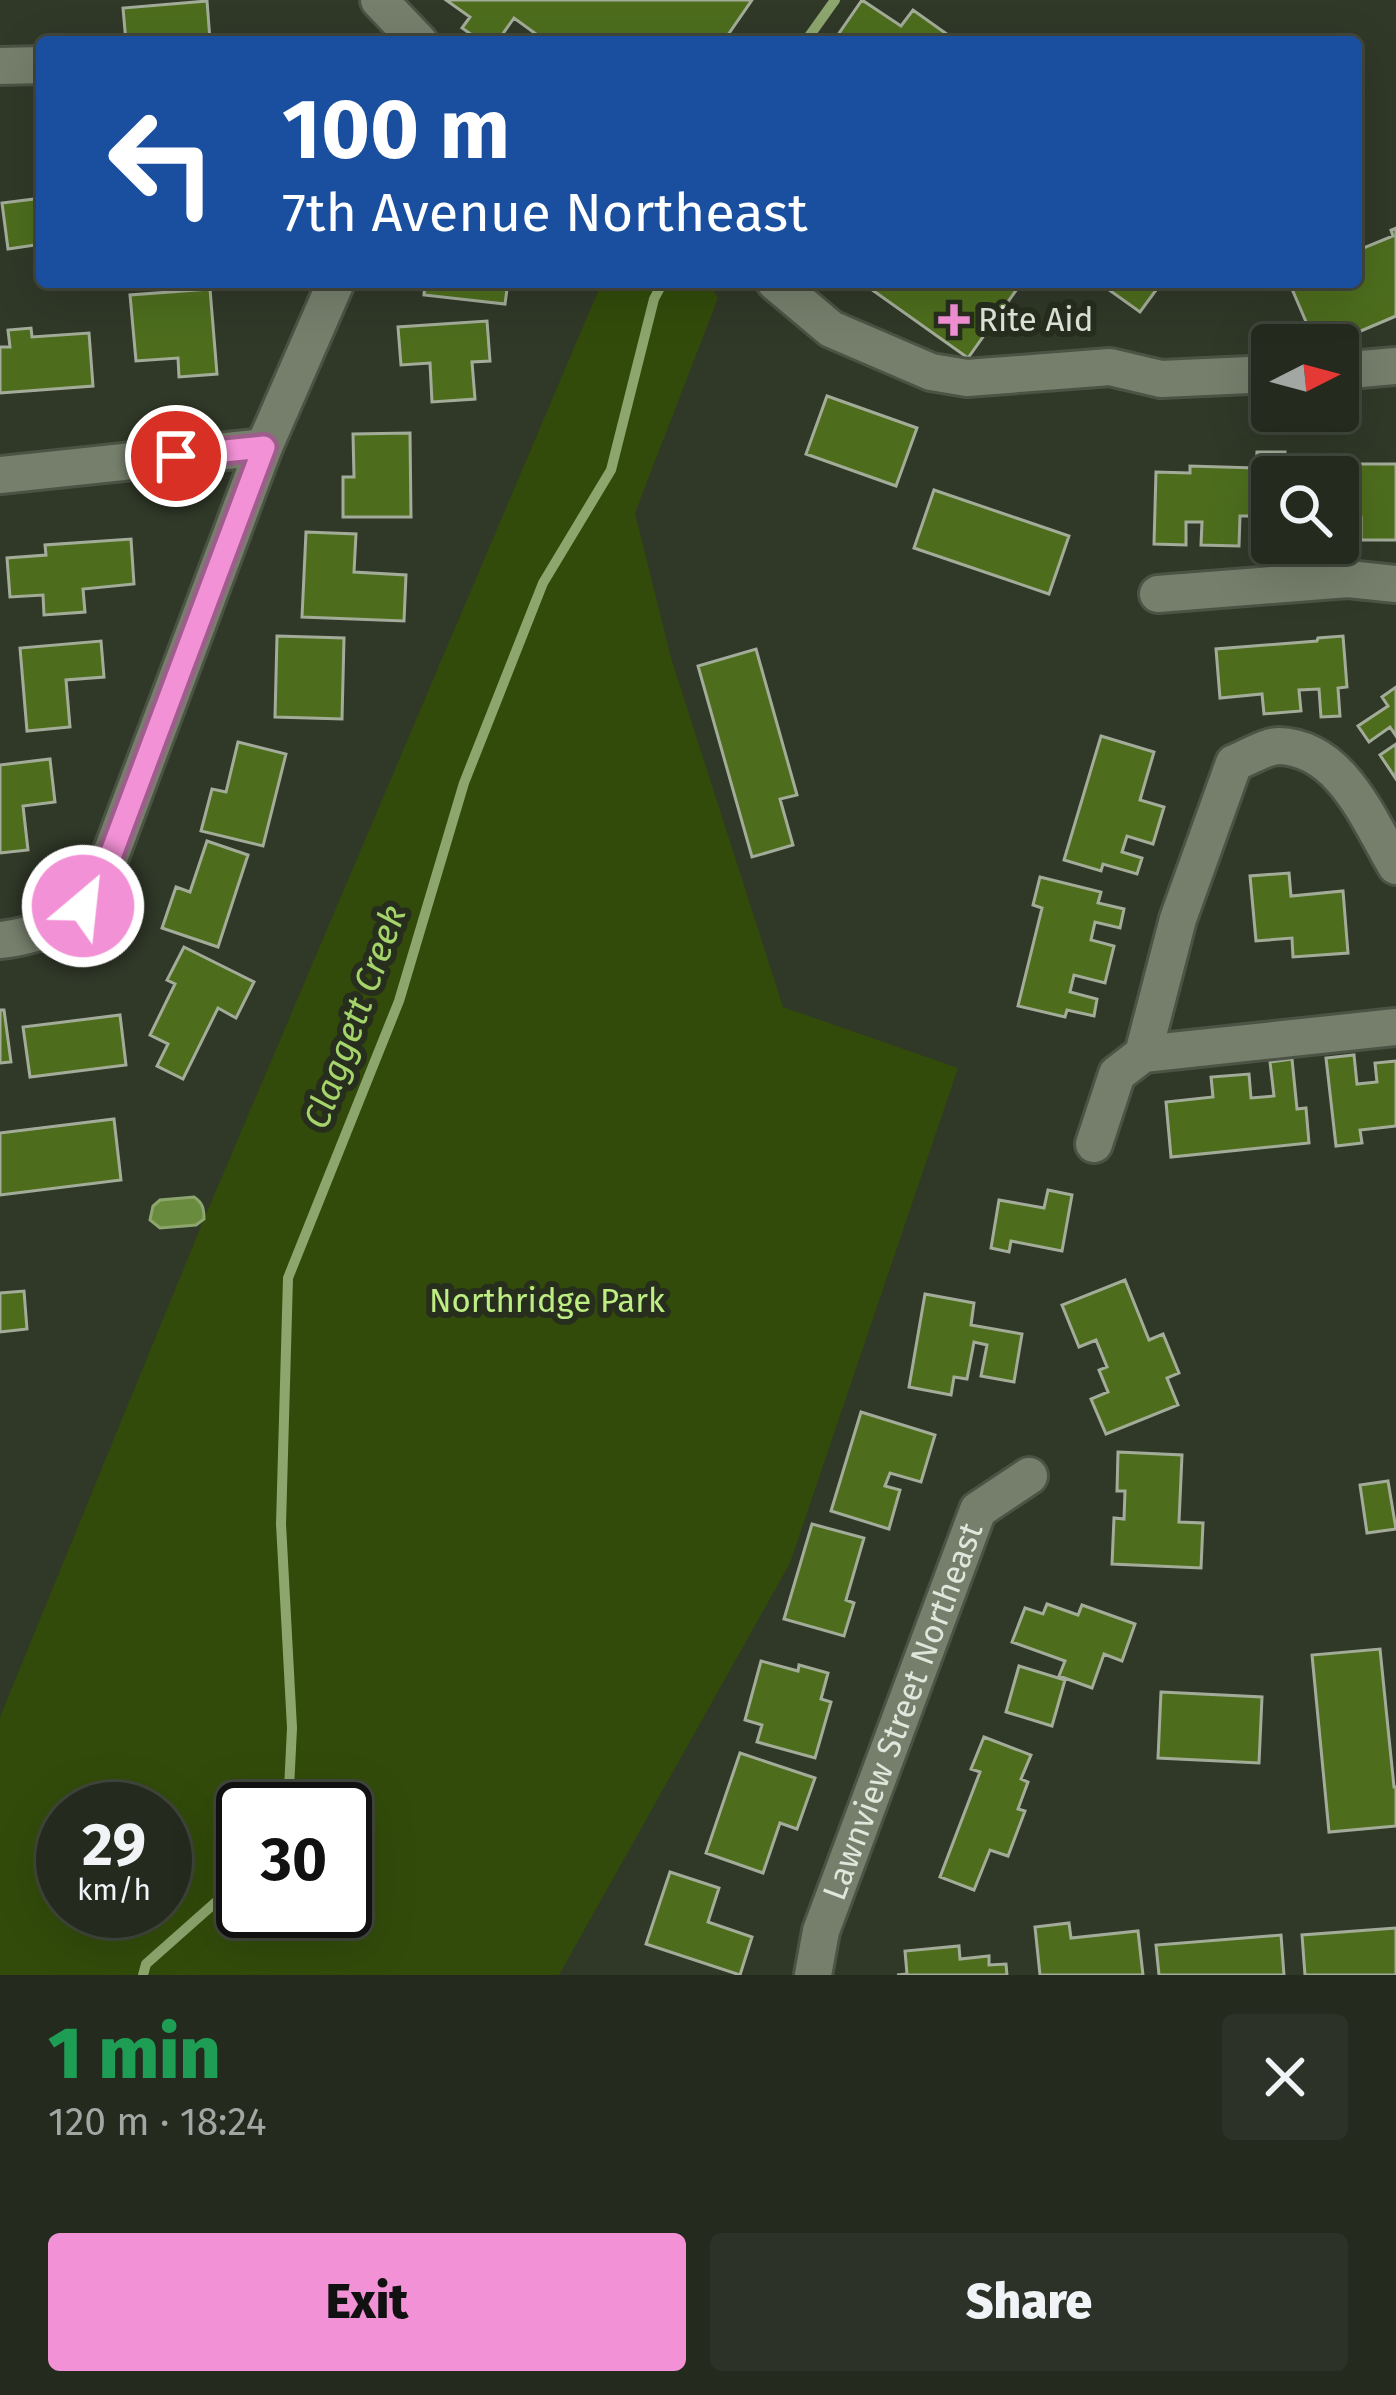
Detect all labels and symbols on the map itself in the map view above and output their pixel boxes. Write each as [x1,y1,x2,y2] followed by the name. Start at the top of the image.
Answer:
[978,300,1093,340] place label: Rite Aid
[941,307,967,333] marker: Rite Aid
[1251,324,1359,432] north arrow
[125,405,227,507] pin
[20,843,146,969] position arrow
[294,899,416,1135] water label: Claggett Creek
[429,1281,665,1321] park label: Northridge Park
[814,1517,991,1906] street label: Lawnview Street Northeast
[216,1782,372,1938] speed limit sign: 30

